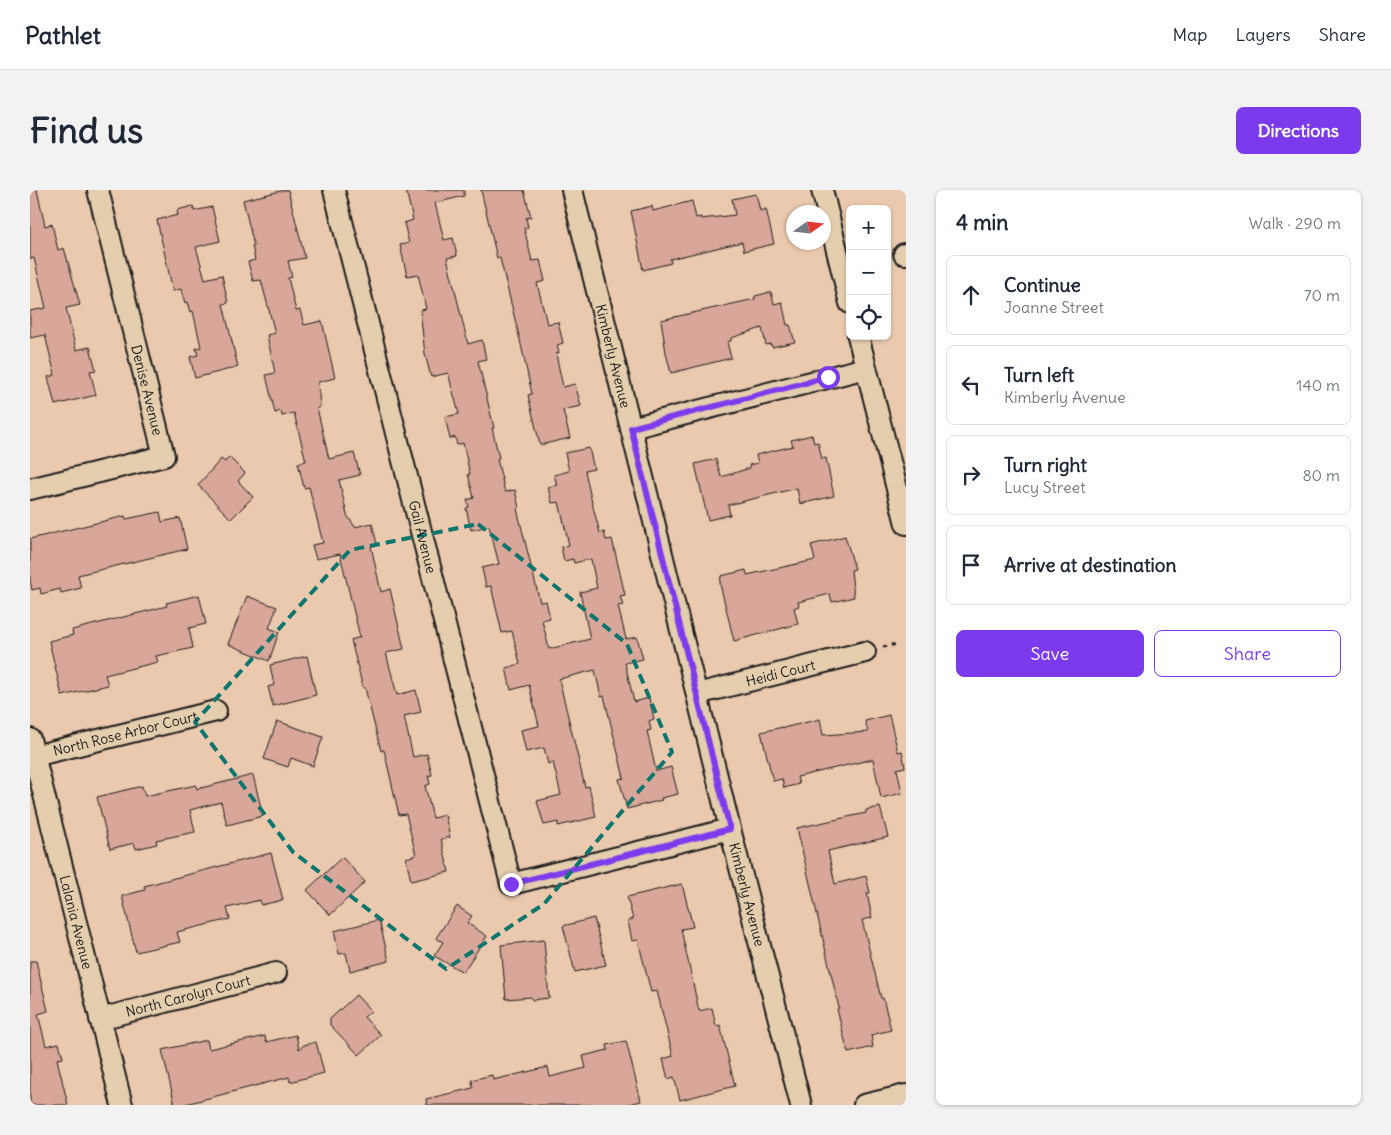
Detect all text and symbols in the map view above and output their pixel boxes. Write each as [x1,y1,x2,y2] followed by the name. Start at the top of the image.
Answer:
[25,20,101,50] text: Pathlet
[1172,23,1207,46] text: Map
[1235,23,1291,46] text: Layers
[1319,23,1366,46] text: Share
[1236,107,1361,154] button: Directions
[30,108,143,152] text: Find us
[786,205,831,250] north arrow
[846,205,891,340] map controls
[846,205,891,250] button: +
[956,209,1008,236] text: 4 min
[1249,213,1341,233] text: Walk · 290 m
[846,250,891,295] button: −
[1004,273,1081,297] text: Continue
[957,281,985,309] icon: ahead
[1304,285,1340,305] text: 70 m
[846,295,891,340] button: locate
[1004,297,1104,317] text: Joanne Street
[592,302,635,410] street label: Kimberly Avenue
[127,343,167,437] street label: Denise Avenue
[1004,363,1074,387] text: Turn left
[817,366,840,389] route start
[957,371,985,399] icon: left
[1296,375,1340,395] text: 140 m
[1004,387,1126,407] text: Kimberly Avenue
[1004,453,1087,477] text: Turn right
[957,461,985,489] icon: right
[1302,465,1340,485] text: 80 m
[1004,477,1086,497] text: Lucy Street
[405,498,440,575] street label: Gail Avenue
[957,551,985,579] icon: arrive
[1004,553,1177,577] text: Arrive at destination
[956,630,1144,677] button: Save
[1154,630,1341,677] button: Share
[744,656,817,690] street label: Heidi Court
[51,707,200,760] street label: North Rose Arbor Court
[725,841,769,948] street label: Kimberly Avenue
[56,873,97,971] street label: Lalania Avenue
[500,873,523,896] route end
[124,971,253,1021] street label: North Carolyn Court

